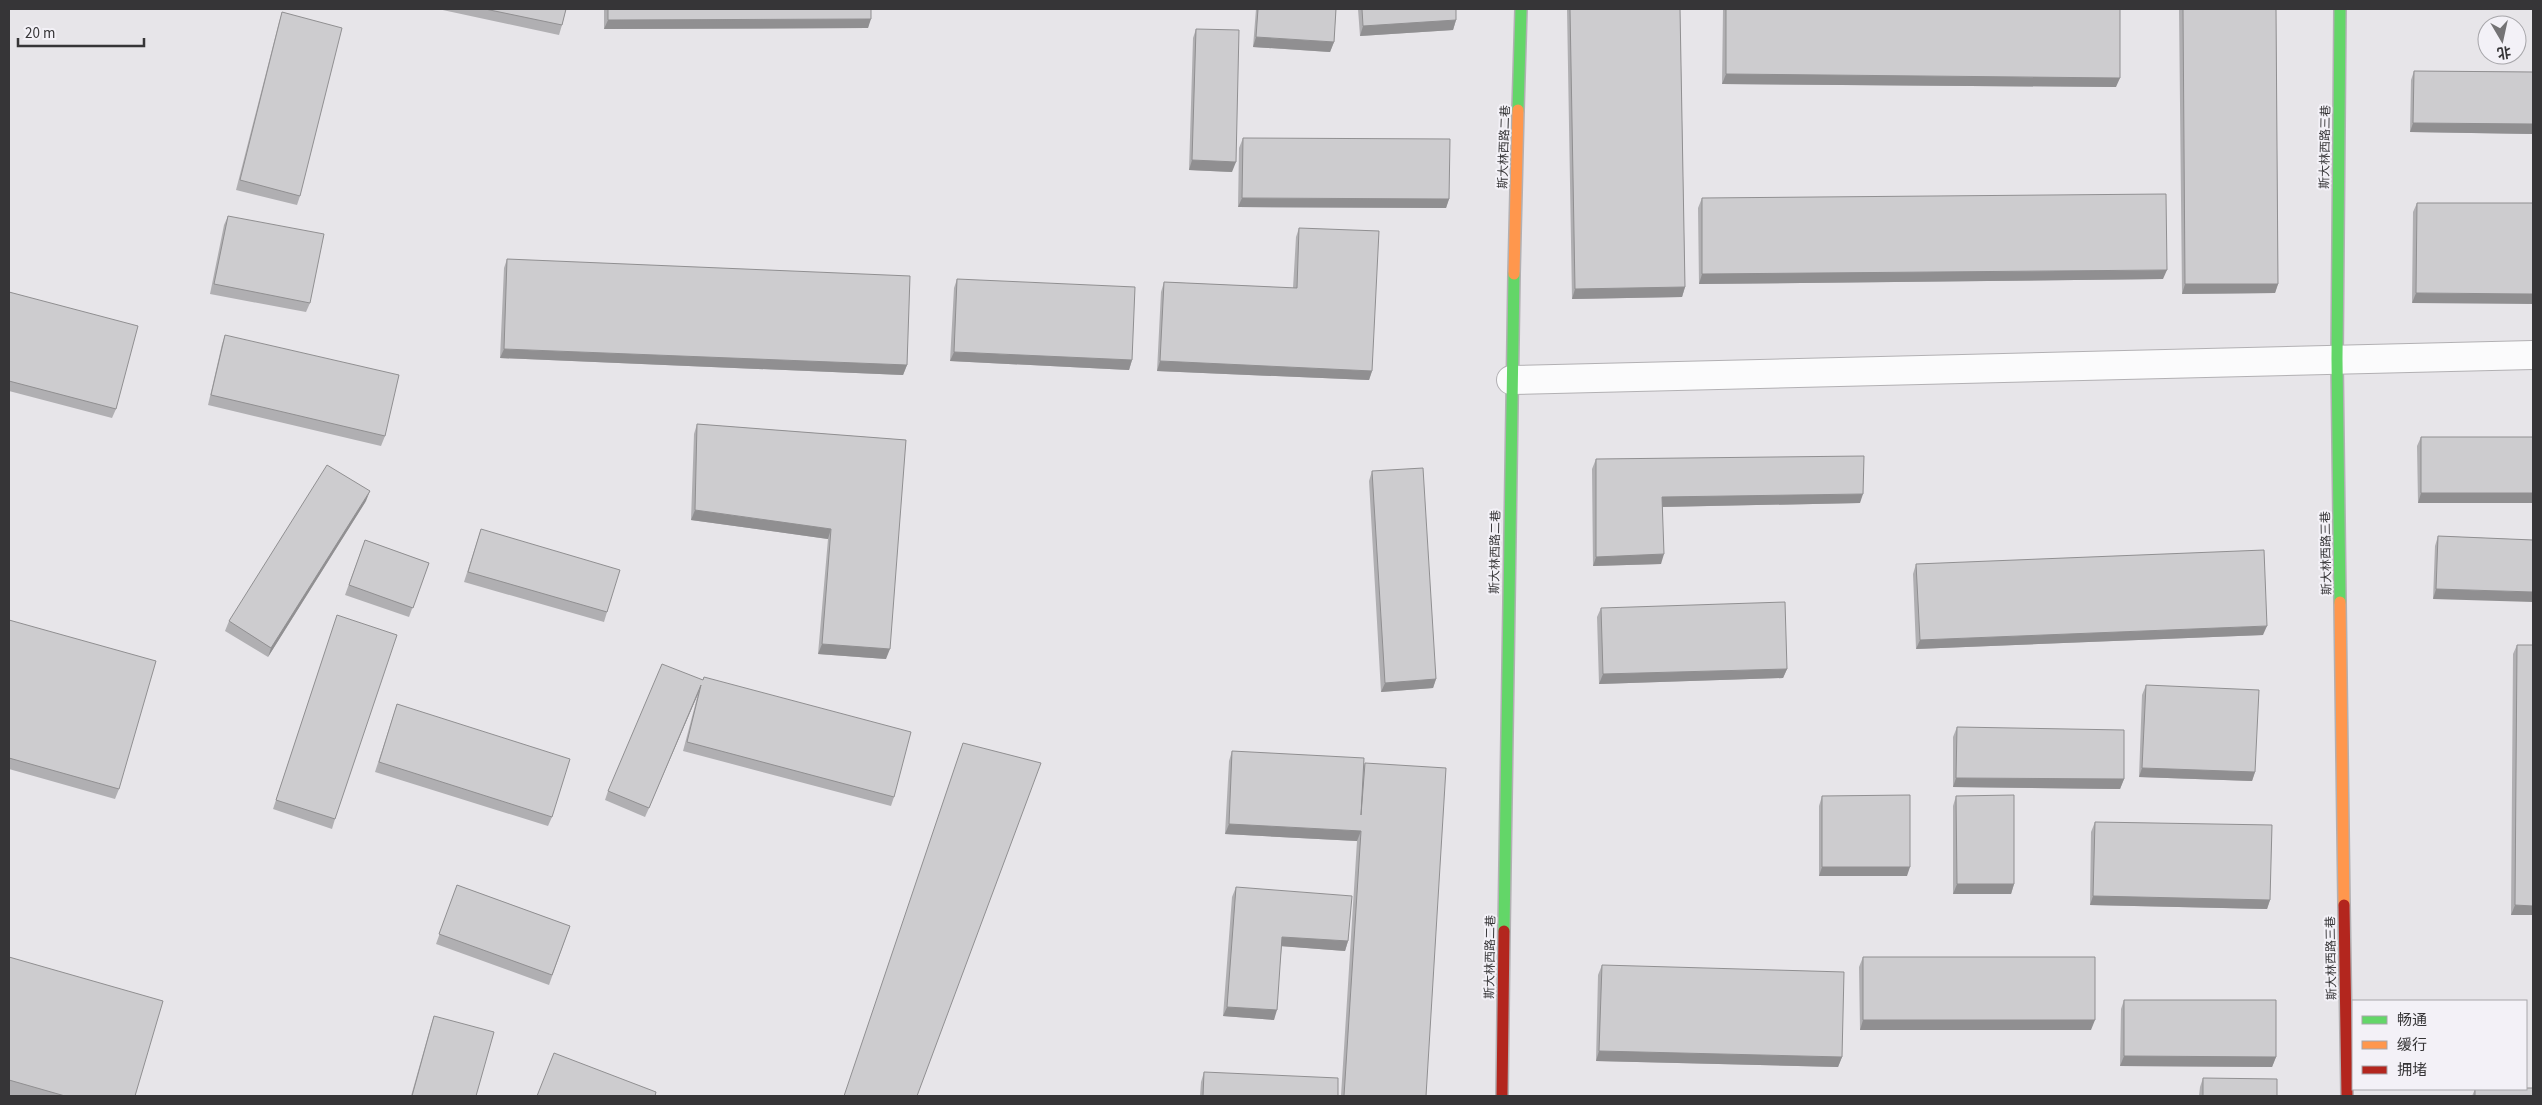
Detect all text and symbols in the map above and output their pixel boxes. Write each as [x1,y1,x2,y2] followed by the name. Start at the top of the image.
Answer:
[18,15,144,47] scale bar
[2477,15,2527,65] north arrow
[25,23,55,44] text: 20 m
[2495,41,2512,63] text: 北
[1495,105,1514,189] street label: 斯大林西路二巷
[2316,105,2335,189] street label: 斯大林西路三巷
[1486,510,1505,594] street label: 斯大林西路二巷
[2317,511,2336,595] street label: 斯大林西路三巷
[1481,915,1500,999] street label: 斯大林西路二巷
[2322,916,2341,1000] street label: 斯大林西路三巷
[2352,1000,2527,1090] legend
[2397,1010,2427,1031] text: 畅通
[2397,1035,2427,1056] text: 缓行
[2397,1060,2427,1081] text: 拥堵

